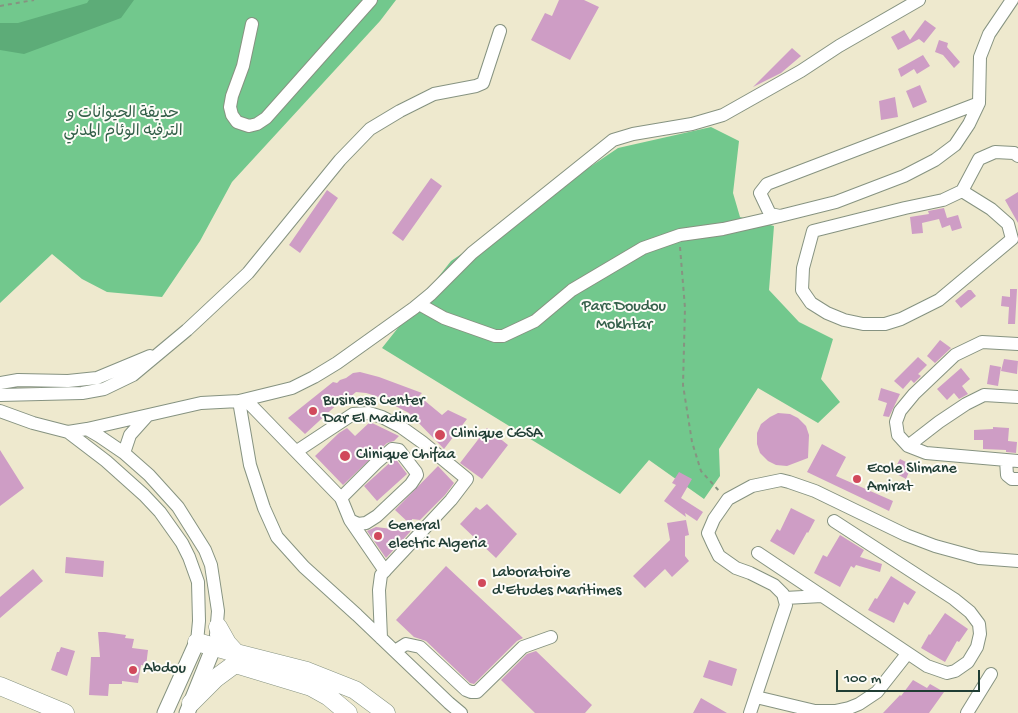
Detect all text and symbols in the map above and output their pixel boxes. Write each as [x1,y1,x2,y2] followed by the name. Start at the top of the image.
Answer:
[63,105,183,143] park label: حديقة الحيوانات و الترفيه الوئام المدني
[582,298,666,336] park label: Parc Doudou Mokhtar
[323,392,424,430] place label: Business Center Dar El Madina
[307,405,319,417] marker: Business Center Dar El Madina
[451,425,542,445] place label: Clinique CGSA
[433,428,447,442] marker: Clinique CGSA
[356,446,455,466] place label: Clinique Chifaa
[338,449,352,463] marker: Clinique Chifaa
[867,460,957,498] place label: Ecole Slimane Amirat
[851,473,863,485] marker: Ecole Slimane Amirat
[388,517,487,555] place label: General electric Algeria
[372,530,384,542] marker: General electric Algeria
[492,564,621,602] place label: Laboratoire d'Etudes Maritimes
[476,577,488,589] marker: Laboratoire d'Etudes Maritimes
[143,660,186,680] place label: Abdou
[838,660,982,692] scale bar
[127,664,139,676] marker: Abdou
[844,670,881,688] text: 100 m

